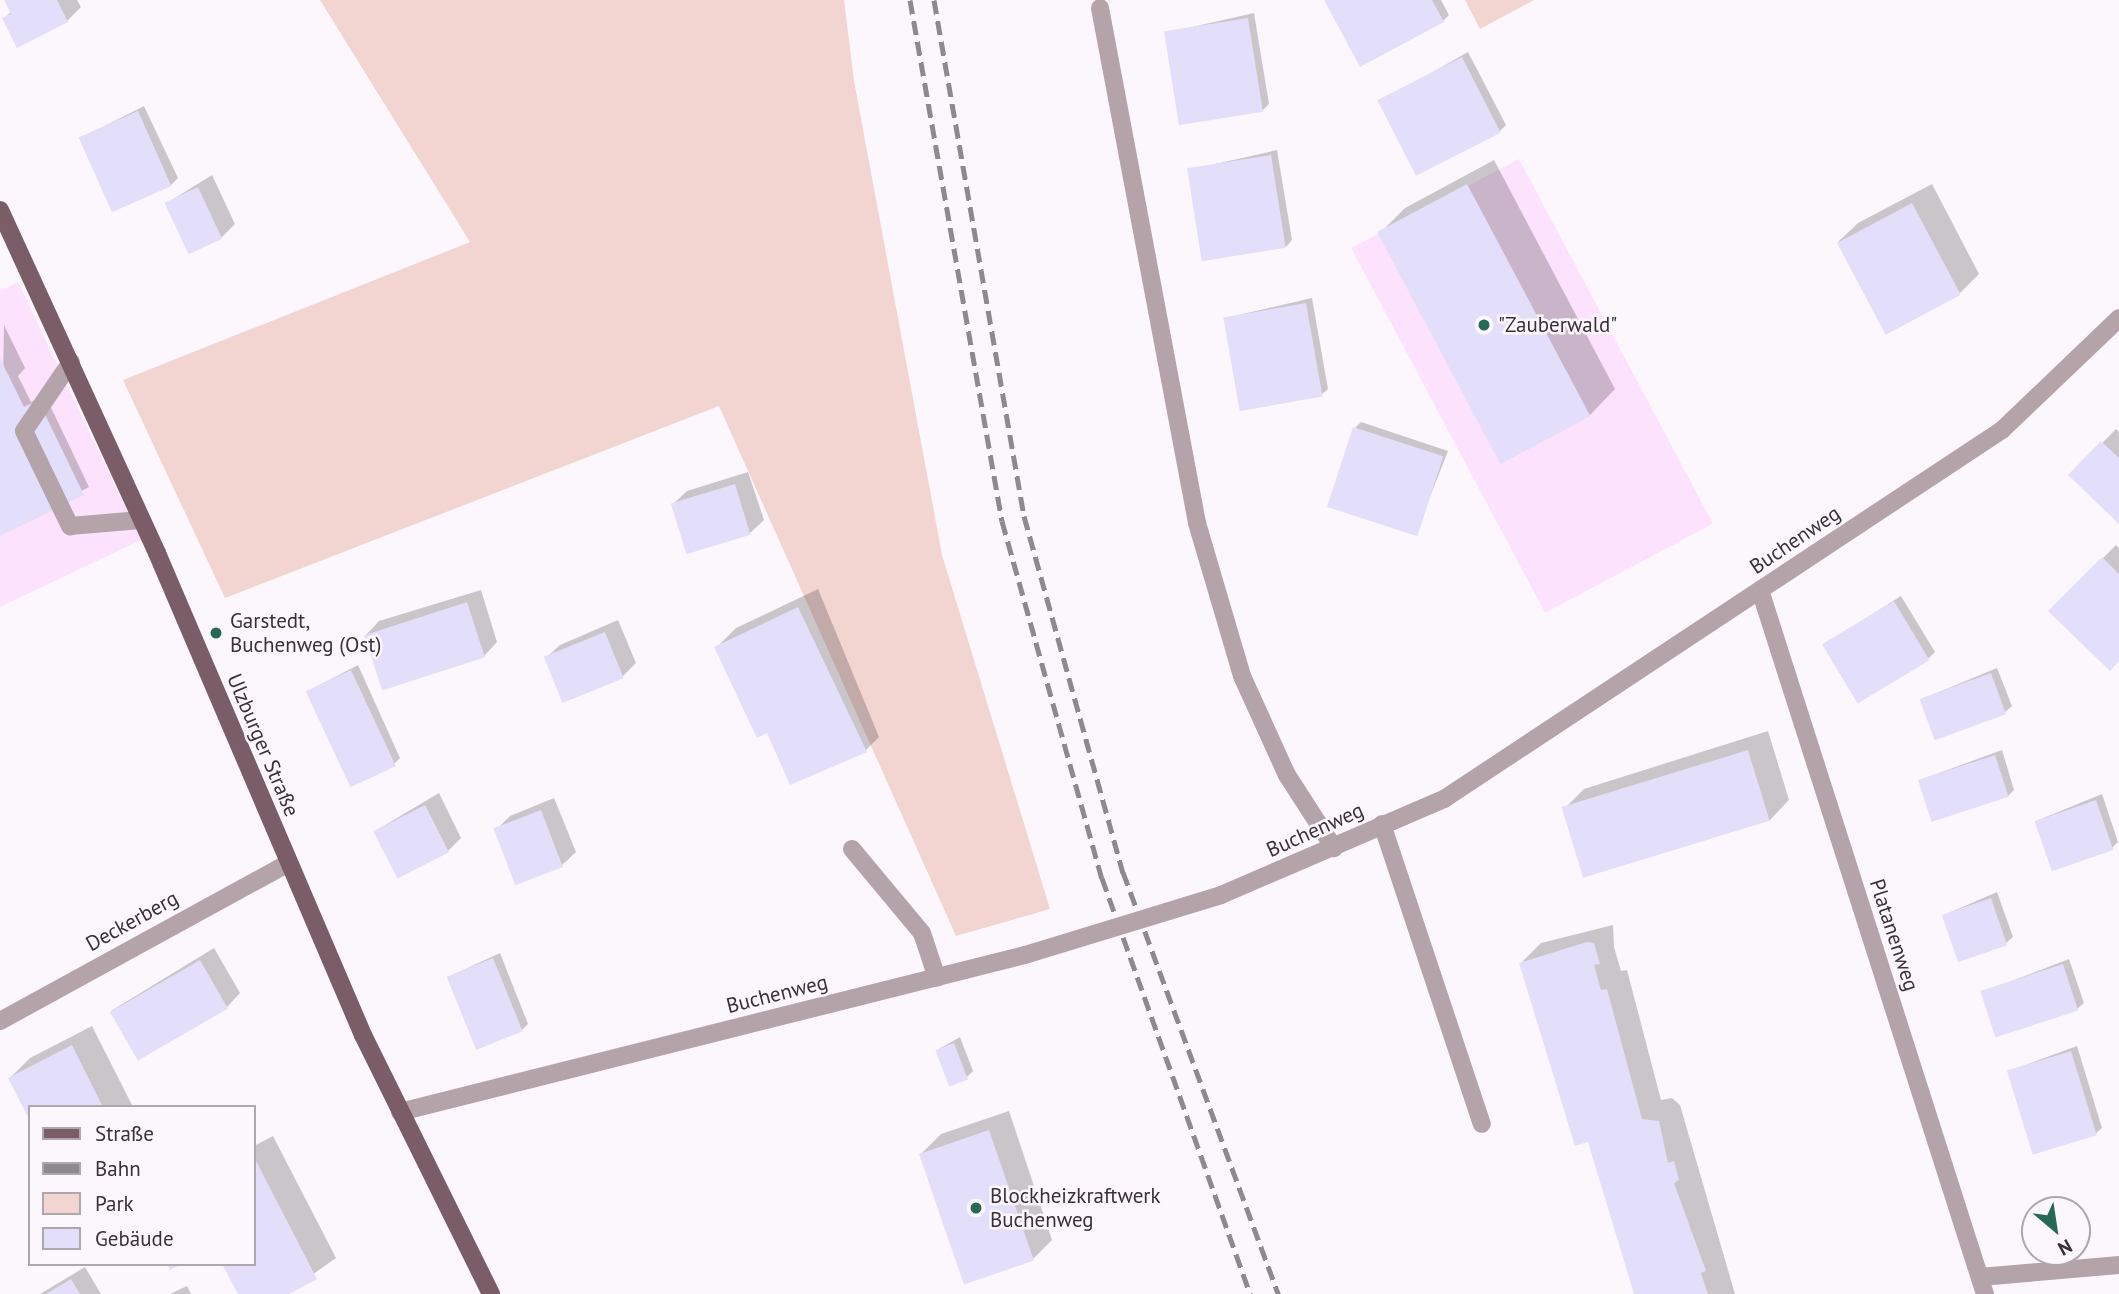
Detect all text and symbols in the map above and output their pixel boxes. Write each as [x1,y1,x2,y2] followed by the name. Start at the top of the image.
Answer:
[1498,312,1617,338] place label: "Zauberwald"
[1476,317,1492,333] marker: "Zauberwald"
[1745,501,1845,579] street label: Buchenweg
[230,608,381,658] place label: Garstedt, Buchenweg (Ost)
[208,625,224,641] marker: Garstedt, Buchenweg (Ost)
[222,670,304,820] street label: Ulzburger Straße
[1263,797,1367,863] street label: Buchenweg
[1864,876,1924,994] street label: Platanenweg
[81,885,183,957] street label: Deckerberg
[724,969,830,1019] street label: Buchenweg
[28,1105,256,1266] legend
[95,1120,154,1147] text: Straße
[95,1155,141,1182] text: Bahn
[990,1183,1161,1233] place label: Blockheizkraftwerk Buchenweg
[95,1190,134,1217] text: Park
[2021,1196,2091,1266] north arrow
[968,1200,984,1216] marker: Blockheizkraftwerk Buchenweg
[95,1225,174,1252] text: Gebäude
[2054,1234,2076,1261] text: N

